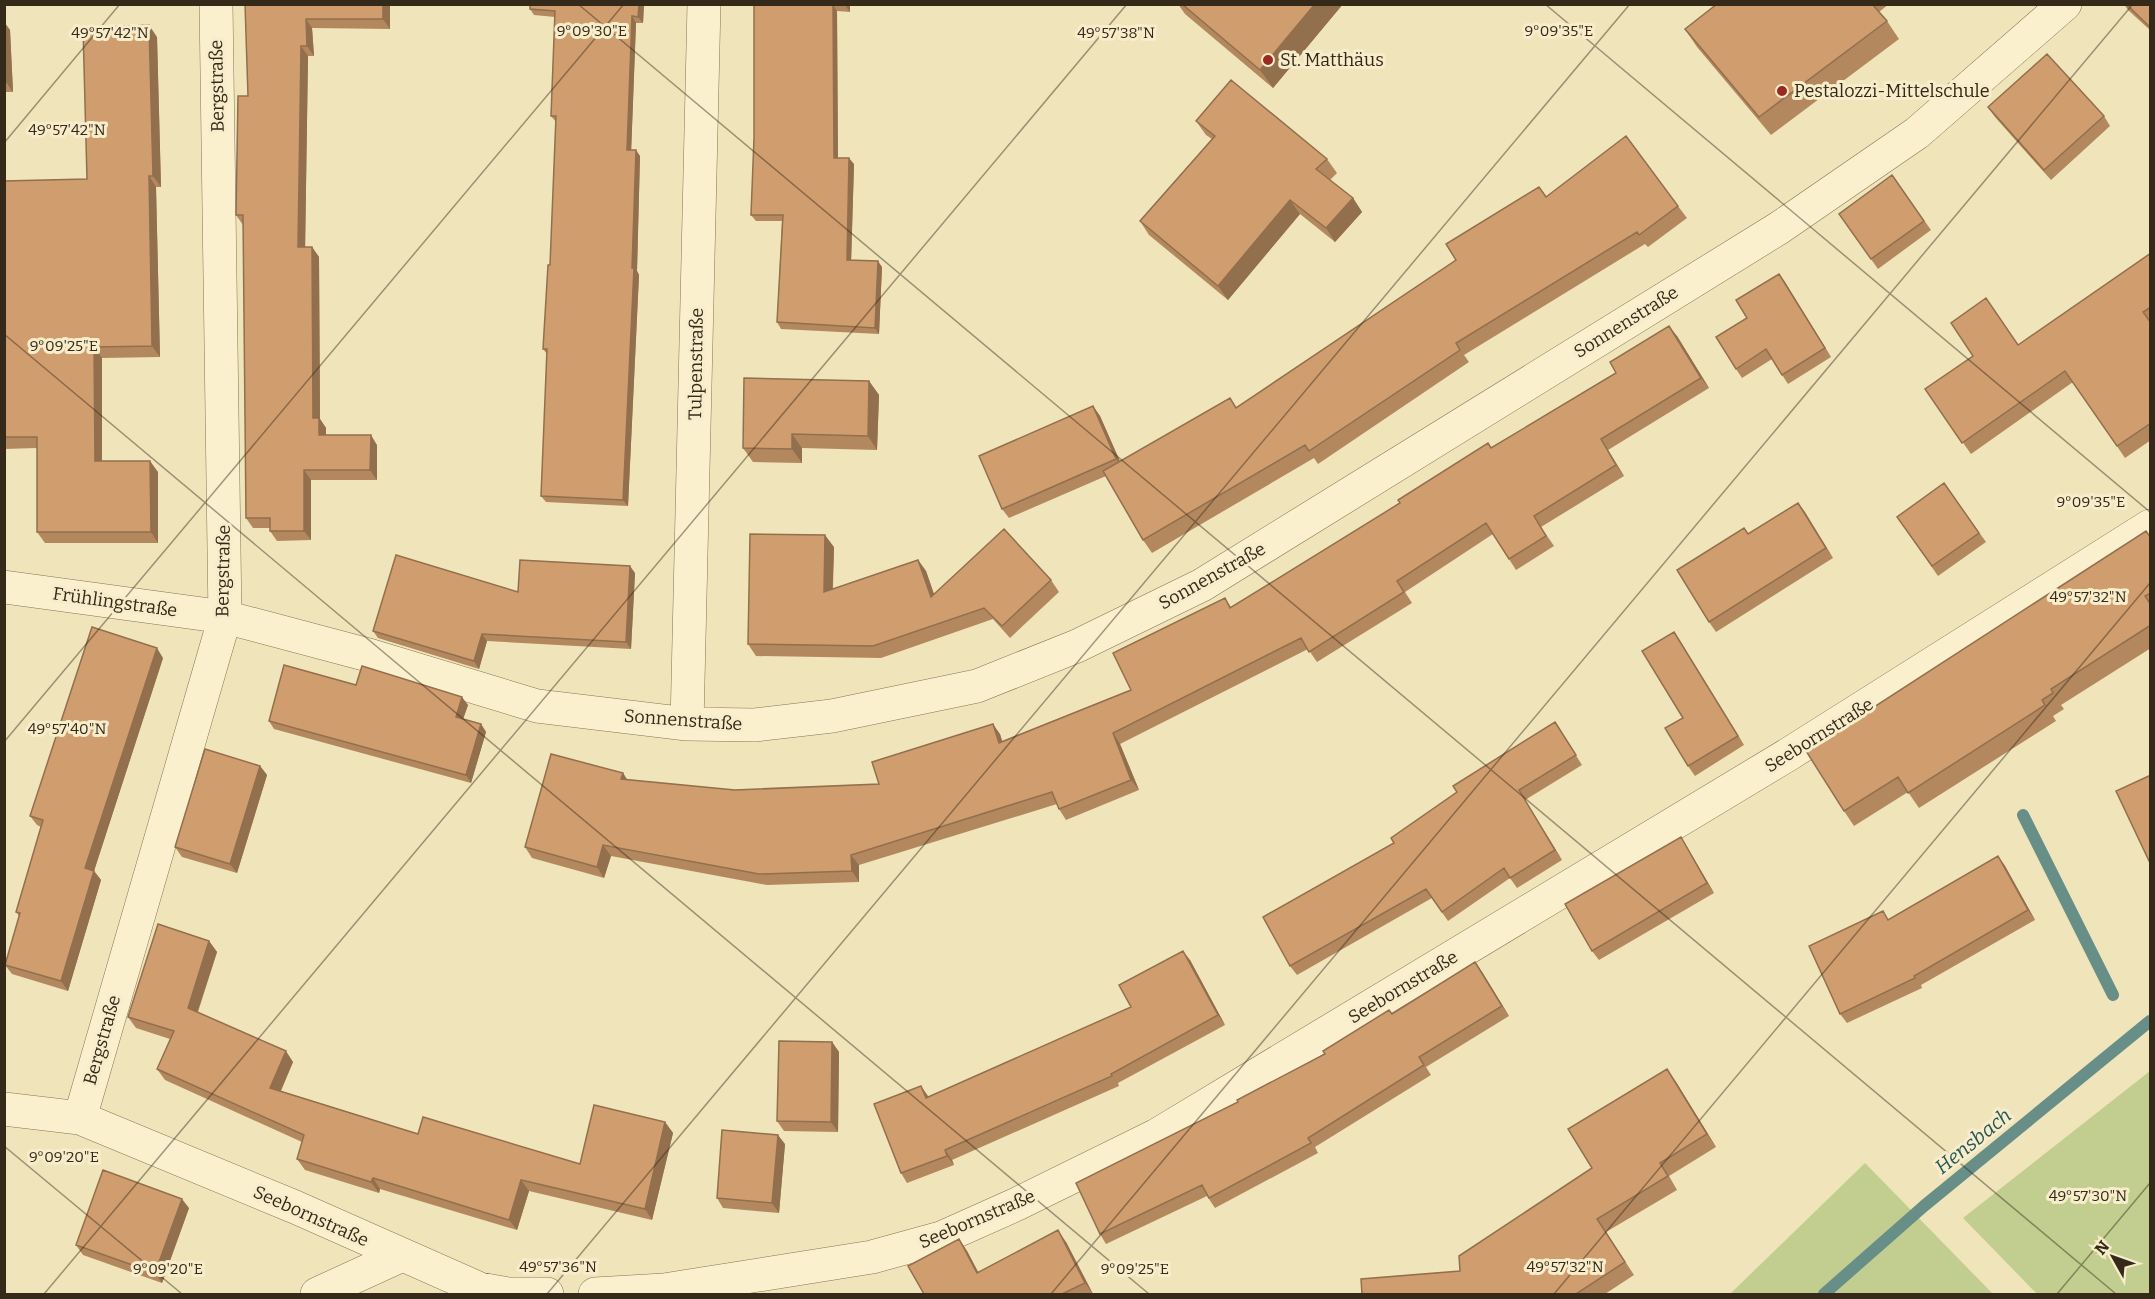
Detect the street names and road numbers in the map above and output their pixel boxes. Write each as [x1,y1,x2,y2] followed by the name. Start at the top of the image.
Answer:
[205,40,229,132] street label: Bergstraße
[1570,281,1682,363] street label: Sonnenstraße
[684,308,708,420] street label: Tulpenstraße
[211,525,235,617] street label: Bergstraße
[1155,538,1269,614] street label: Sonnenstraße
[51,582,179,622] street label: Frühlingstraße
[1761,693,1877,777] street label: Seebornstraße
[623,705,743,735] street label: Sonnenstraße
[1344,946,1462,1028] street label: Seebornstraße
[79,993,125,1087] street label: Bergstraße
[250,1181,372,1251] street label: Seebornstraße
[916,1185,1038,1253] street label: Seebornstraße

